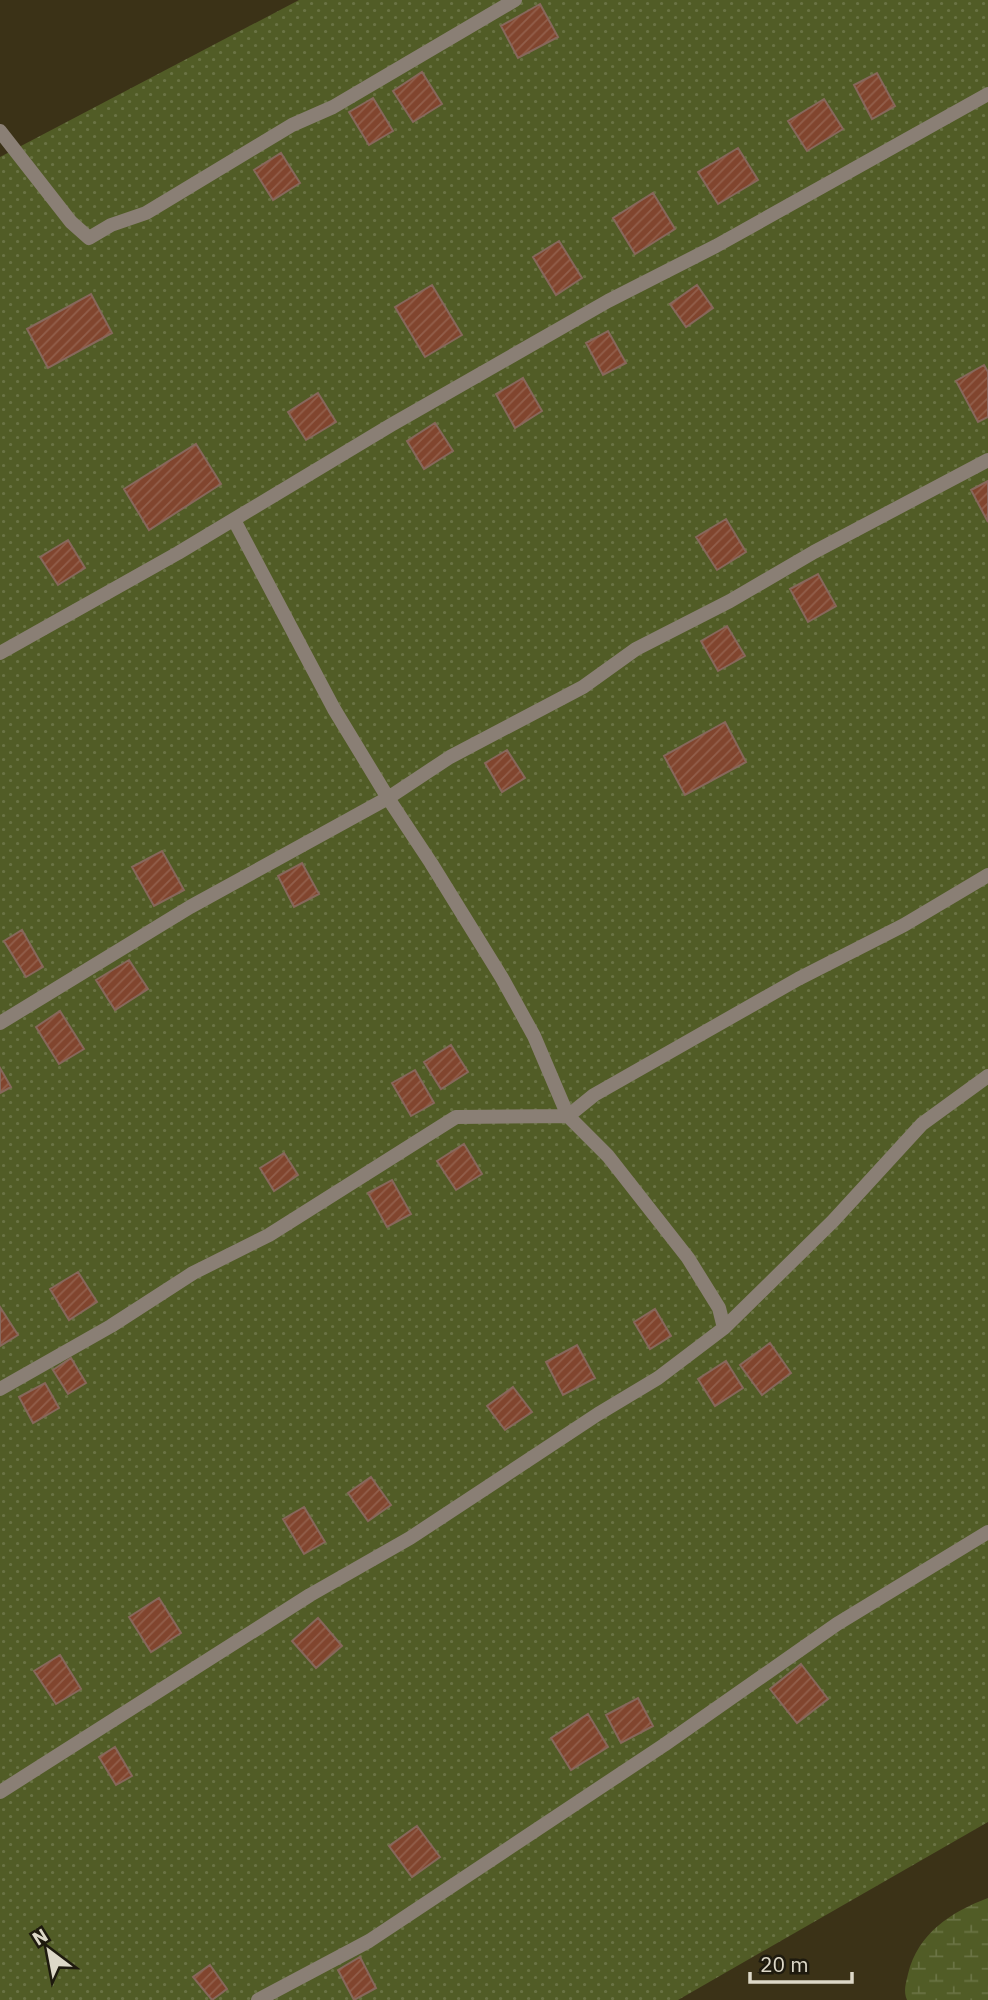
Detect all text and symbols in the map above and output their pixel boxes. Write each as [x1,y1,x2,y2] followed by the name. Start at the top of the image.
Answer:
[14,1916,84,1986] north arrow
[28,1923,52,1950] text: N
[750,1940,852,1984] scale bar
[760,1950,809,1978] text: 20 m

